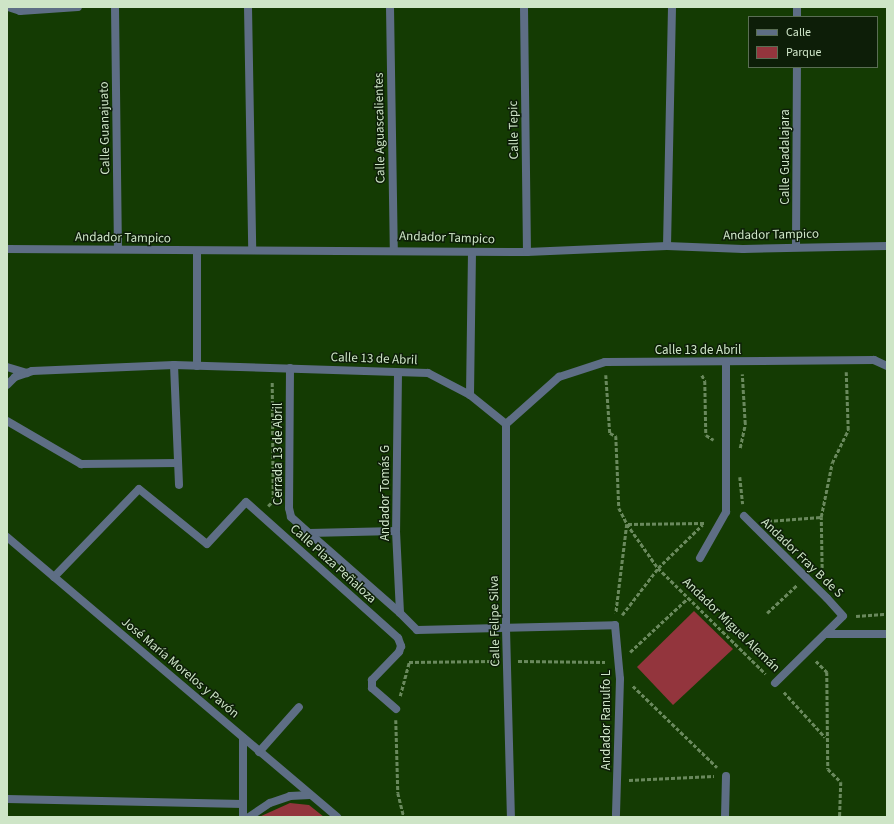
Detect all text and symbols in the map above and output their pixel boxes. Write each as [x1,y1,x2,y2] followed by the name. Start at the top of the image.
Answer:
[748,16,878,68] legend
[786,24,811,41] text: Calle
[786,44,822,61] text: Parque
[371,72,389,184] street label: Calle Aguascalientes
[96,81,114,175] street label: Calle Guanajuato
[506,101,522,159] street label: Calle Tepic
[777,109,793,205] street label: Calle Guadalajara
[723,226,819,244] street label: Andador Tampico
[75,229,171,247] street label: Andador Tampico
[399,229,495,247] street label: Andador Tampico
[655,342,741,358] street label: Calle 13 de Abril
[330,350,418,368] street label: Calle 13 de Abril
[270,403,286,505] street label: Cerrada 13 de Abril
[377,445,393,541] street label: Andador Tomás G
[758,515,846,601] street label: Andador Fray B de S
[287,521,379,607] street label: Calle Plaza Peñaloza
[486,575,504,667] street label: Calle Felipe Silva
[679,575,783,675] street label: Andador Miguel Alemán
[118,614,242,722] street label: José María Morelos y Pavón
[598,670,614,770] street label: Andador Ranulfo L

